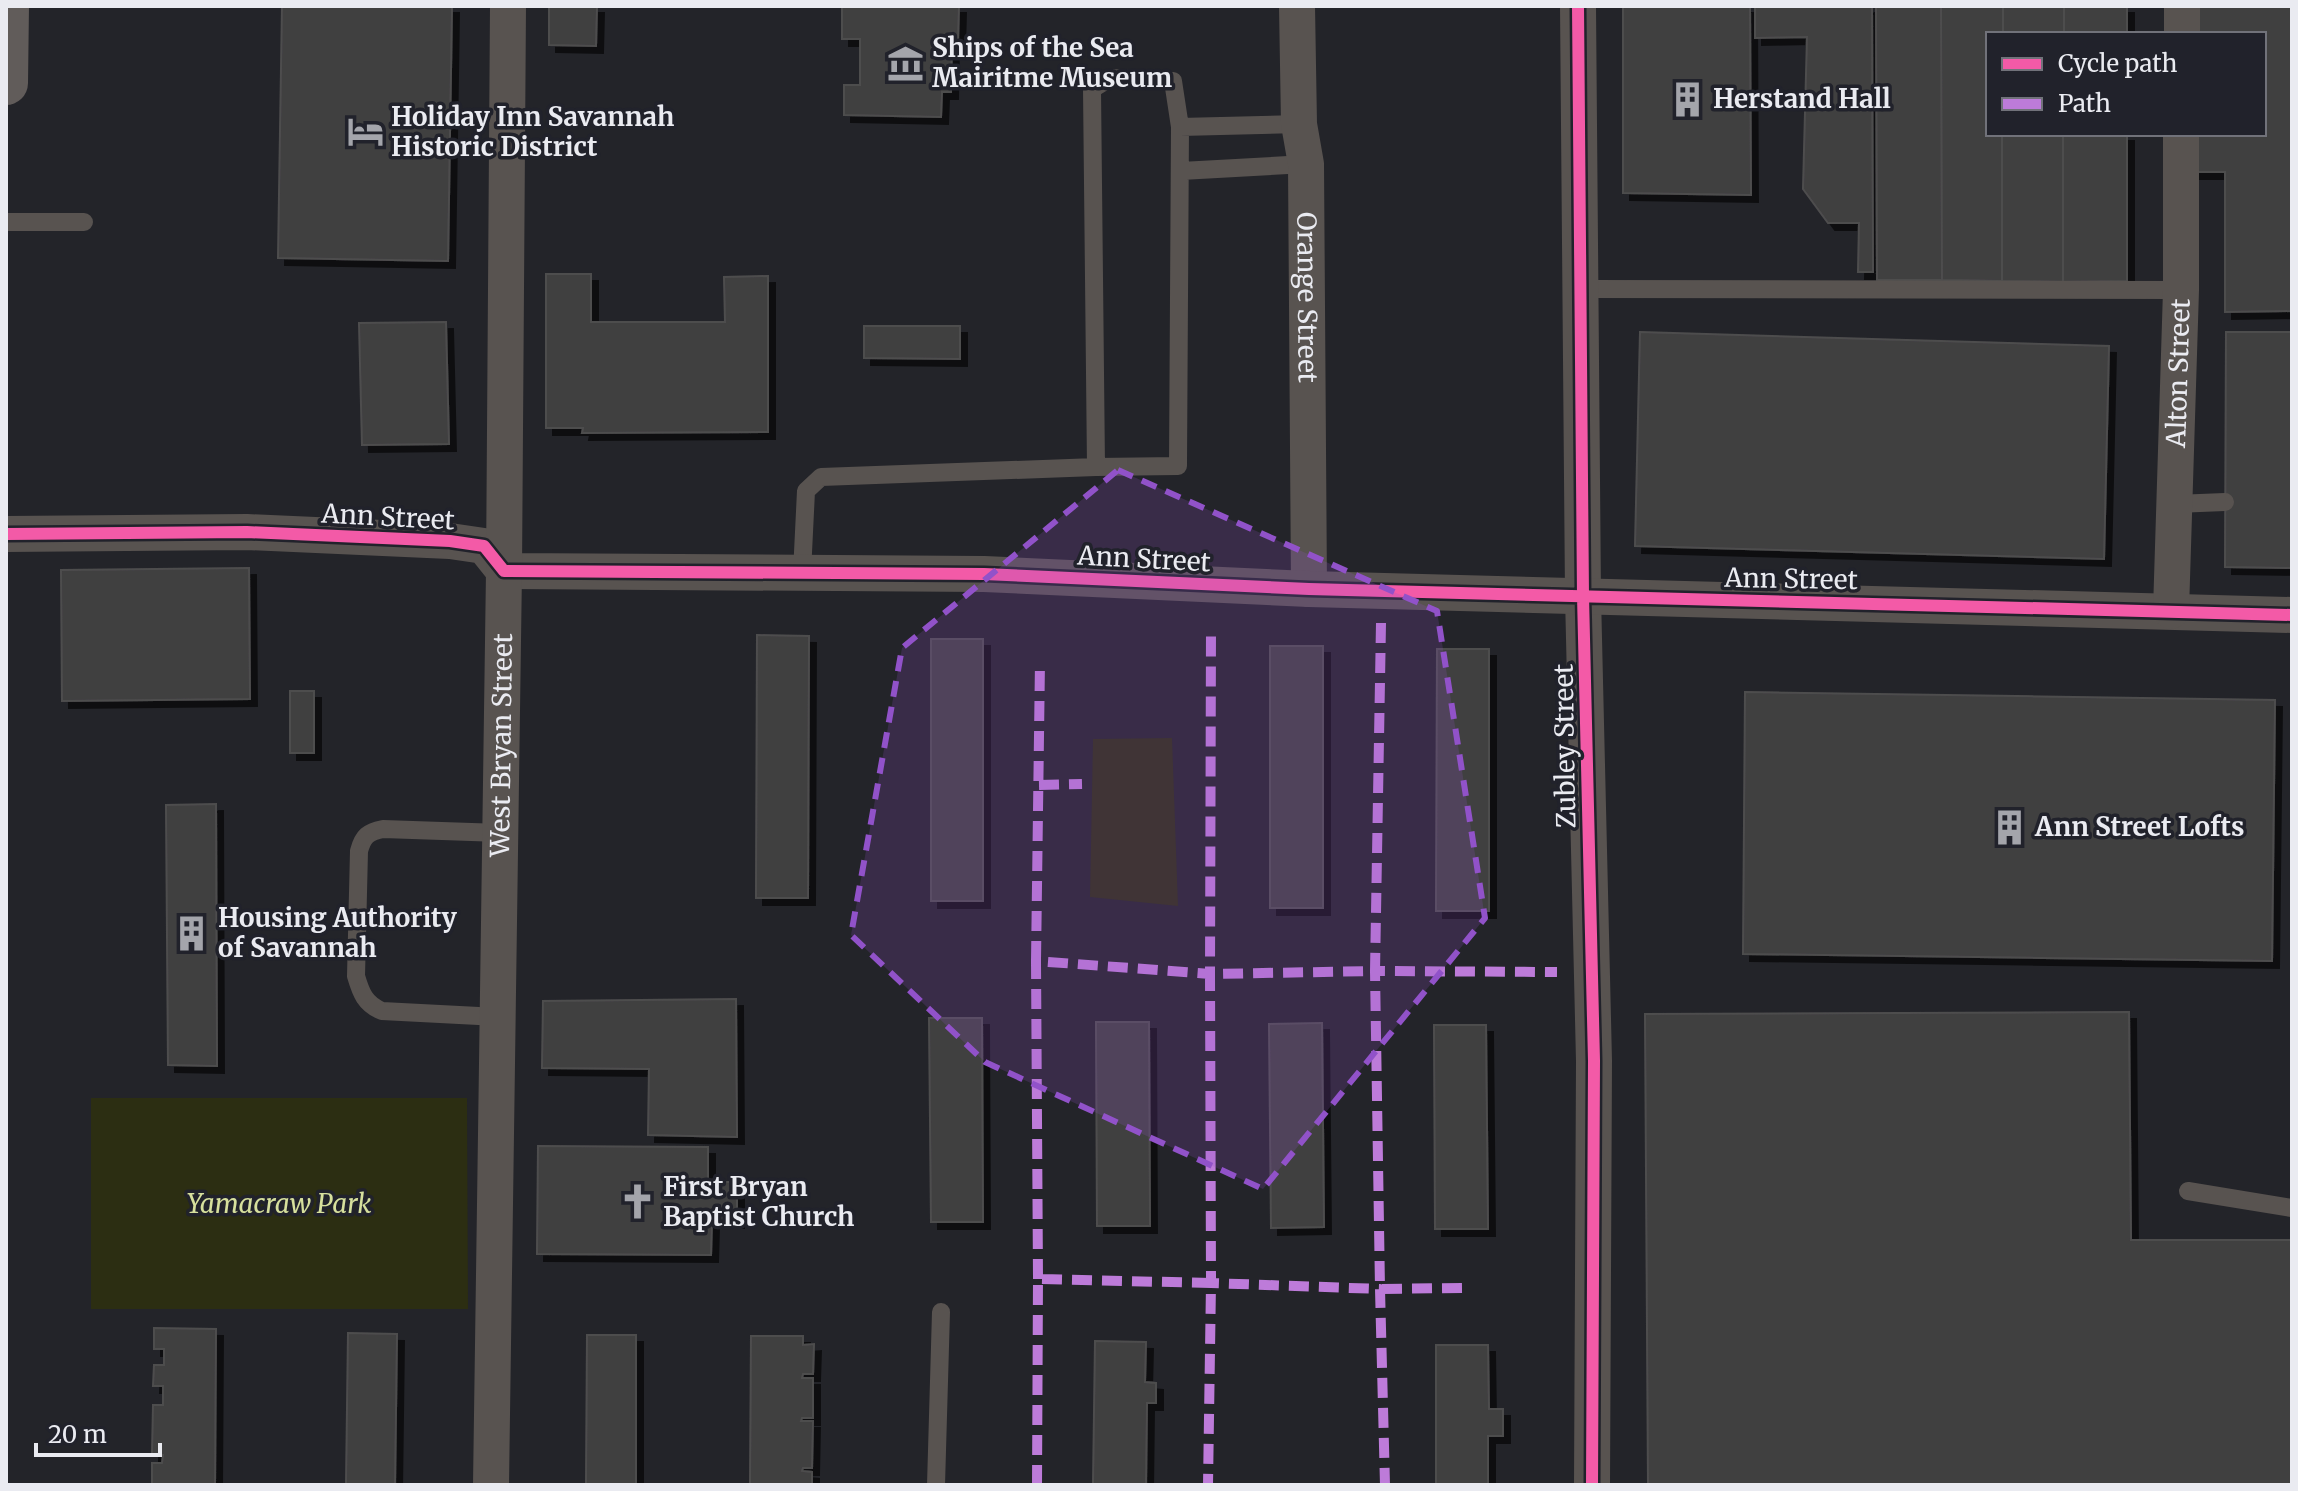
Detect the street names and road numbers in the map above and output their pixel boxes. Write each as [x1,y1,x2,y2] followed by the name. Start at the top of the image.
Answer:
[1290,212,1325,383] street label: Orange Street
[2159,298,2197,449] street label: Alton Street
[320,496,455,536] street label: Ann Street
[1076,538,1211,578] street label: Ann Street
[1723,561,1858,596] street label: Ann Street
[483,633,519,858] street label: West Bryan Street
[1547,663,1582,829] street label: Zubley Street

